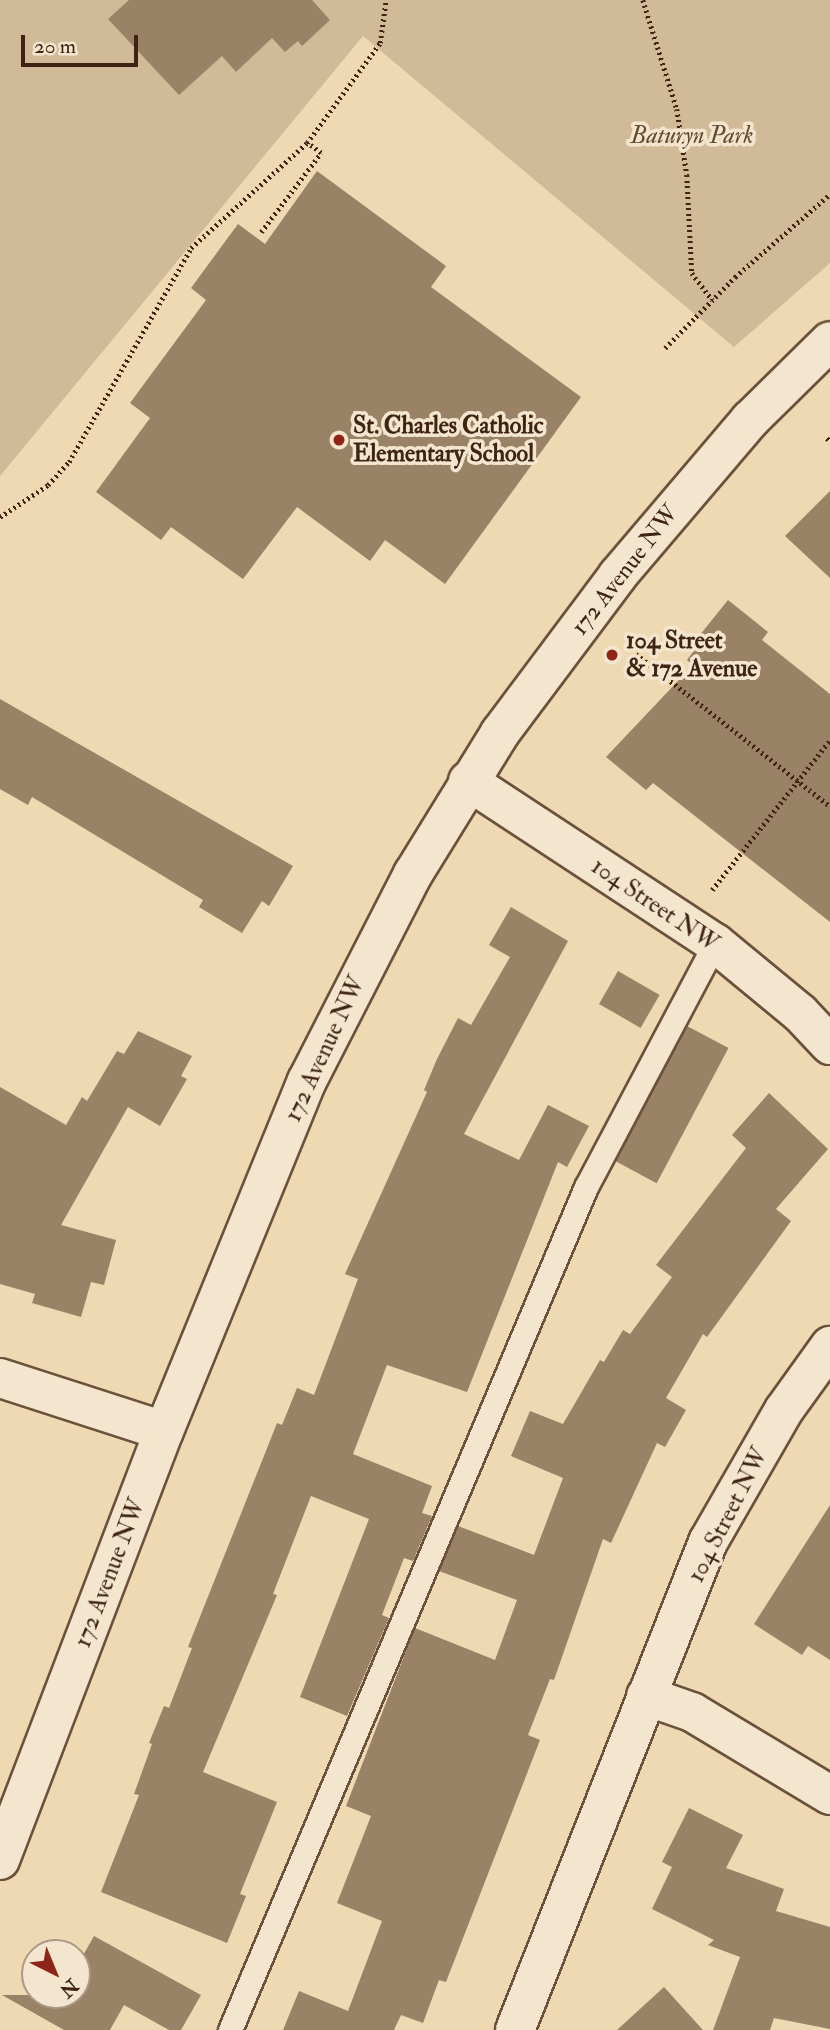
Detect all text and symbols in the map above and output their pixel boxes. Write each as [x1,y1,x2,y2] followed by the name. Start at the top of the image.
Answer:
[24,21,142,65] scale bar
[34,33,76,60] text: 20 m
[630,122,754,150] park label: Baturyn Park
[353,412,543,468] place label: St. Charles Catholic Elementary School
[331,432,347,448] marker: St. Charles Catholic Elementary School
[565,499,685,641] street label: 172 Avenue NW
[626,627,757,683] place label: 104 Street & 172 Avenue
[604,647,620,663] marker: 104 Street & 172 Avenue
[586,852,724,958] street label: 104 Street NW
[279,972,371,1126] street label: 172 Avenue NW
[682,1443,774,1587] street label: 104 Street NW
[68,1494,152,1652] street label: 172 Avenue NW
[21,1939,91,2009] north arrow
[55,1973,83,2002] text: N

